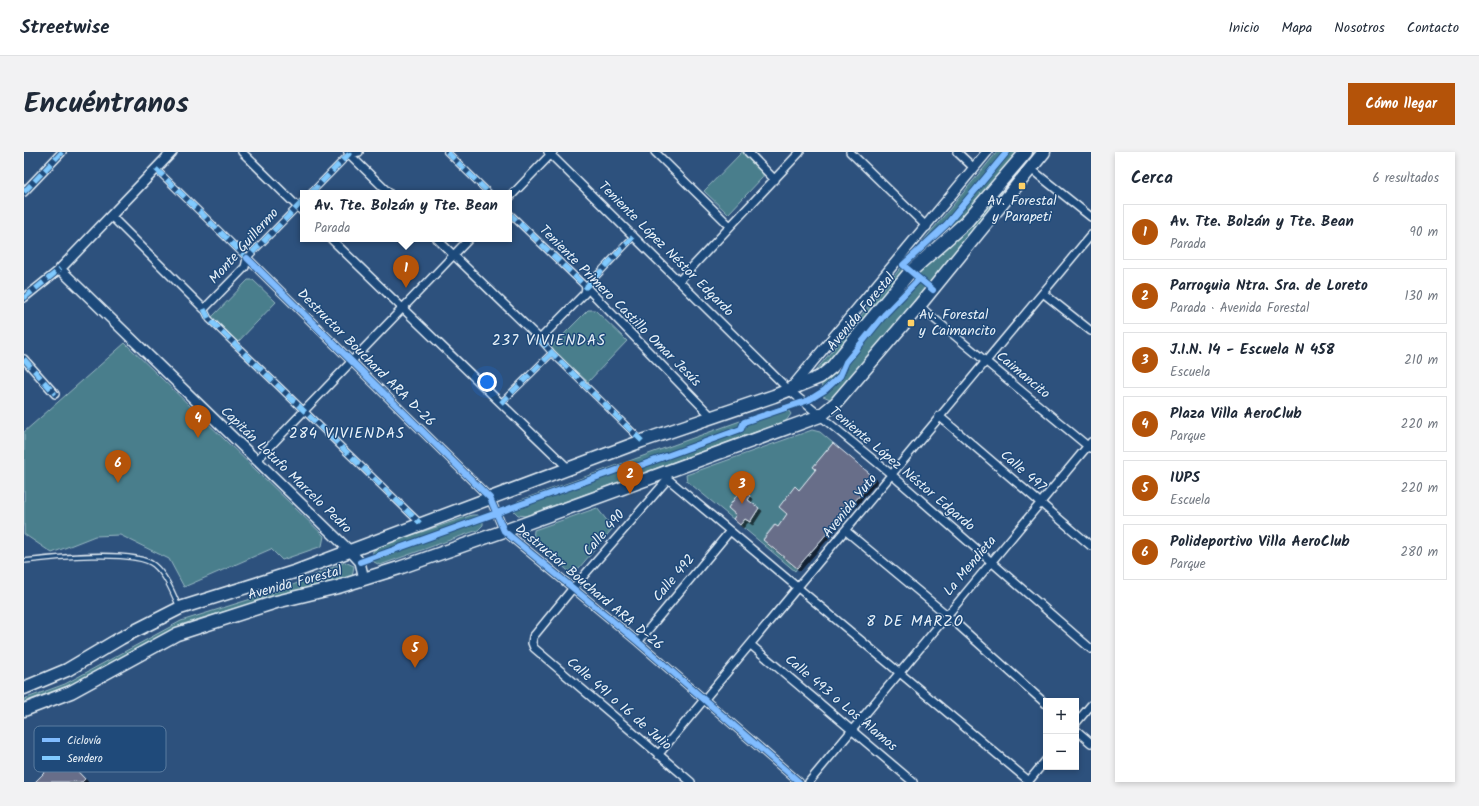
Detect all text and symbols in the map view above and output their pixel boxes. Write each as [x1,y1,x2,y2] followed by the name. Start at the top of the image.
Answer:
[20,13,110,43] text: Streetwise
[1228,17,1259,39] text: Inicio
[1281,17,1312,39] text: Mapa
[1334,17,1385,39] text: Nosotros
[1407,17,1459,39] text: Contacto
[24,82,189,127] text: Encuéntranos
[1348,83,1455,125] button: Cómo llegar
[1131,165,1173,192] text: Cerca
[1372,168,1439,189] text: 6 resultados
[593,176,739,322] street label: Teniente López Néstor Edgardo
[1017,181,1027,191] marker: Av. Forestal y Parapeti
[300,190,512,242] popup
[987,190,1057,228] place label: Av. Forestal y Parapeti
[314,194,498,218] text: Av. Tte. Bolzán y Tte. Bean
[204,203,284,289] street label: Monte Guillermo
[1170,210,1354,234] text: Av. Tte. Bolzán y Tte. Bean
[314,218,350,239] text: Parada
[534,220,706,392] street label: Teniente Primero Castillo Omar Jesús
[1143,222,1147,243] text: 1
[1410,222,1438,243] text: 90 m
[1170,234,1206,255] text: Parada
[393,255,419,288] pin: 1
[822,267,901,356] street label: Avenida Forestal
[1170,274,1368,298] text: Parroquia Ntra. Sra. de Loreto
[292,284,440,432] street label: Destructor Bouchard ARA D-26
[1141,286,1149,307] text: 2
[1404,286,1438,307] text: 130 m
[1170,298,1309,319] text: Parada · Avenida Forestal
[918,304,996,342] place label: Av. Forestal y Caimancito
[906,318,916,328] marker: Av. Forestal y Caimancito
[492,329,606,353] district label: 237 VIVIENDAS
[1170,338,1335,362] text: J.I.N. 14 - Escuela N 458
[991,346,1055,404] street label: Caimancito
[1141,350,1149,371] text: 3
[1404,350,1438,371] text: 210 m
[1170,362,1210,383] text: Escuela
[477,372,497,392] your location
[215,401,357,539] street label: Capitán Lotufo Marcelo Pedro
[824,401,980,537] street label: Teniente López Néstor Edgardo
[1170,402,1302,426] text: Plaza Villa AeroClub
[185,405,211,438] pin: 4
[1141,414,1149,435] text: 4
[1401,414,1438,435] text: 220 m
[289,422,405,446] district label: 284 VIVIENDAS
[1170,426,1206,447] text: Parque
[995,445,1051,498] street label: Calle 497
[105,450,131,483] pin: 6
[617,461,643,494] pin: 2
[1170,466,1200,490] text: IUPS
[817,469,883,543] street label: Avenida Yuto
[729,471,755,504] pin: 3
[1142,478,1148,499] text: 5
[1401,478,1438,499] text: 220 m
[1170,490,1210,511] text: Escuela
[578,505,630,561] street label: Calle 490
[510,518,668,656] street label: Destructor Bouchard ARA D-26
[1170,530,1350,554] text: Polideportivo Villa AeroClub
[938,531,1002,601] street label: La Mendieta
[1141,542,1149,563] text: 6
[1401,542,1438,563] text: 280 m
[647,549,701,607] street label: Calle 492
[1170,554,1206,575] text: Parque
[245,560,345,606] street label: Avenida Forestal
[866,610,964,634] district label: 8 DE MARZO
[402,635,428,668] pin: 5
[780,649,902,757] street label: Calle 493 o Los Alamos
[561,652,677,756] street label: Calle 491 o 16 de Julio
[1043,698,1079,770] map controls
[1043,698,1079,734] button: +
[34,726,166,772] legend
[67,732,101,750] text: Ciclovía
[1043,734,1079,770] button: −
[67,750,103,768] text: Sendero

